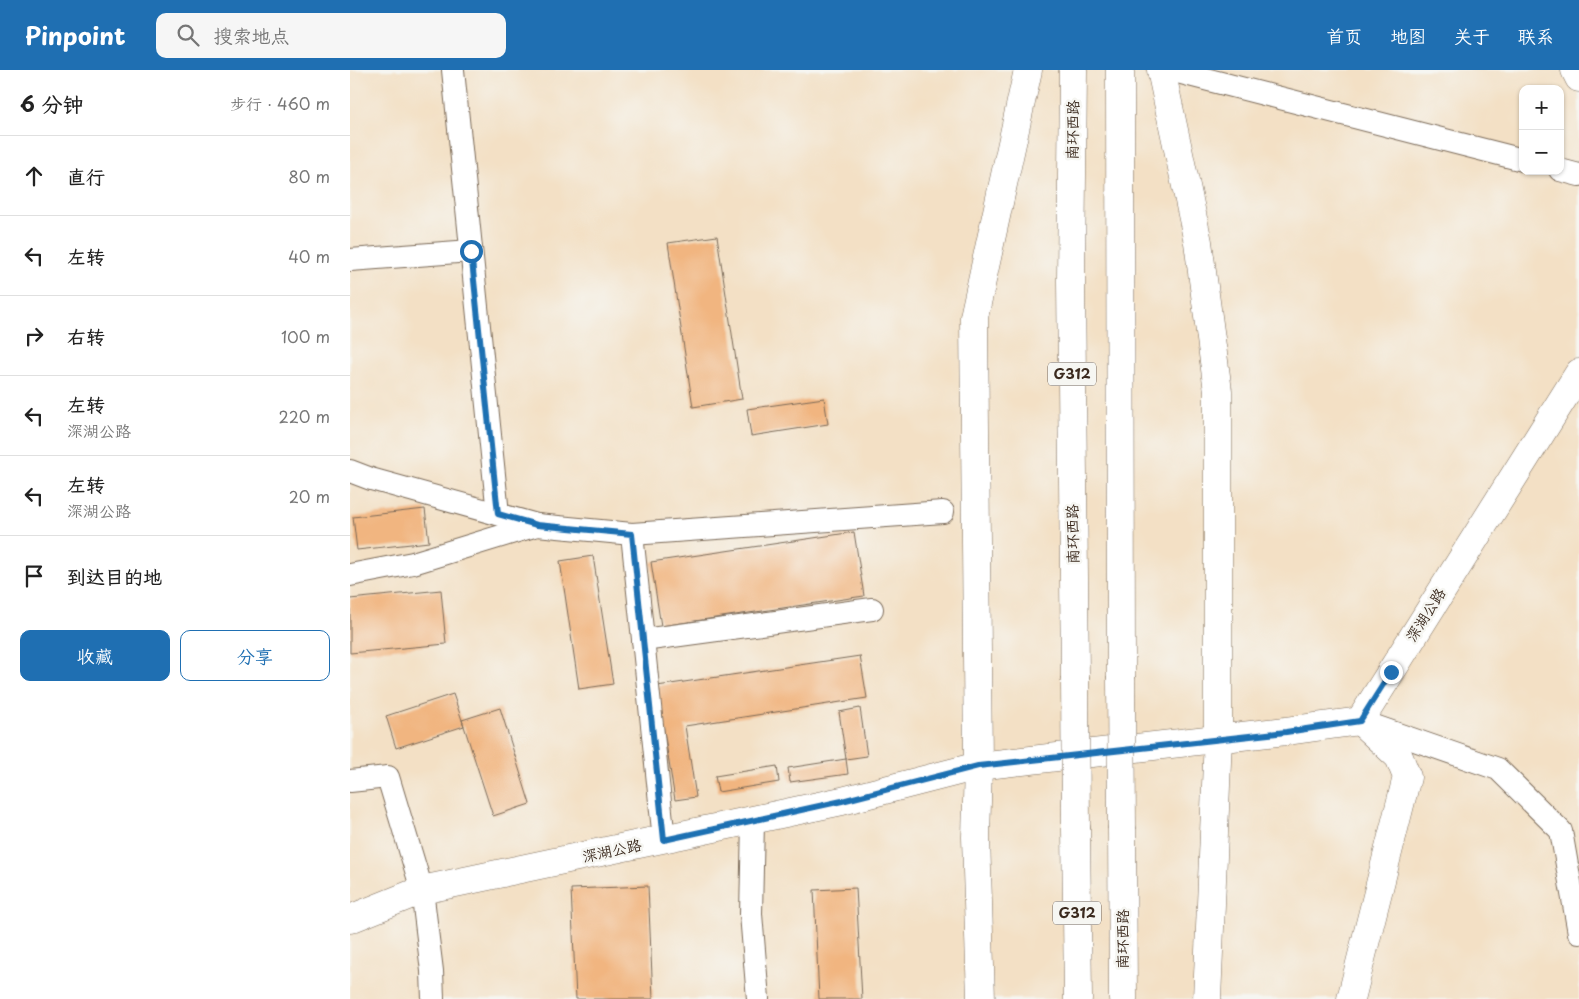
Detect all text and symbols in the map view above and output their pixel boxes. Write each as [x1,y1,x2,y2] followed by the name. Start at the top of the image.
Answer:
[156,13,506,58] search box
[25,17,126,53] text: Pinpoint
[174,21,202,49] icon: search
[214,21,290,49] text: 搜索地点
[1326,22,1362,49] text: 首页
[1390,22,1426,49] text: 地图
[1454,22,1490,49] text: 关于
[1518,22,1554,49] text: 联系
[1519,85,1564,175] map controls
[1519,85,1564,130] button: +
[20,87,84,119] text: 6 分钟
[230,91,330,115] text: 步行 · 460 m
[1059,100,1084,160] street label: 南环西路
[1519,130,1564,175] button: −
[20,162,48,190] icon: ahead
[67,162,105,190] text: 直行
[288,164,330,188] text: 80 m
[460,240,483,263] route start
[20,242,48,270] icon: left
[67,242,105,270] text: 左转
[288,244,330,268] text: 40 m
[20,322,48,350] icon: right
[67,322,105,350] text: 右转
[281,324,330,348] text: 100 m
[1048,362,1096,386] road number: G312
[67,390,105,418] text: 左转
[20,402,48,430] icon: left
[279,404,330,428] text: 220 m
[67,418,131,442] text: 深湖公路
[67,470,105,498] text: 左转
[20,482,48,510] icon: left
[289,484,330,508] text: 20 m
[67,498,131,522] text: 深湖公路
[1059,504,1084,564] street label: 南环西路
[20,562,48,590] icon: arrive
[67,562,162,590] text: 到达目的地
[1399,583,1450,646] street label: 深湖公路
[20,630,170,681] button: 收藏
[180,630,330,681] button: 分享
[1380,661,1403,684] route end
[580,832,643,867] street label: 深湖公路
[1053,901,1101,924] road number: G312
[1110,909,1133,969] street label: 南环西路

